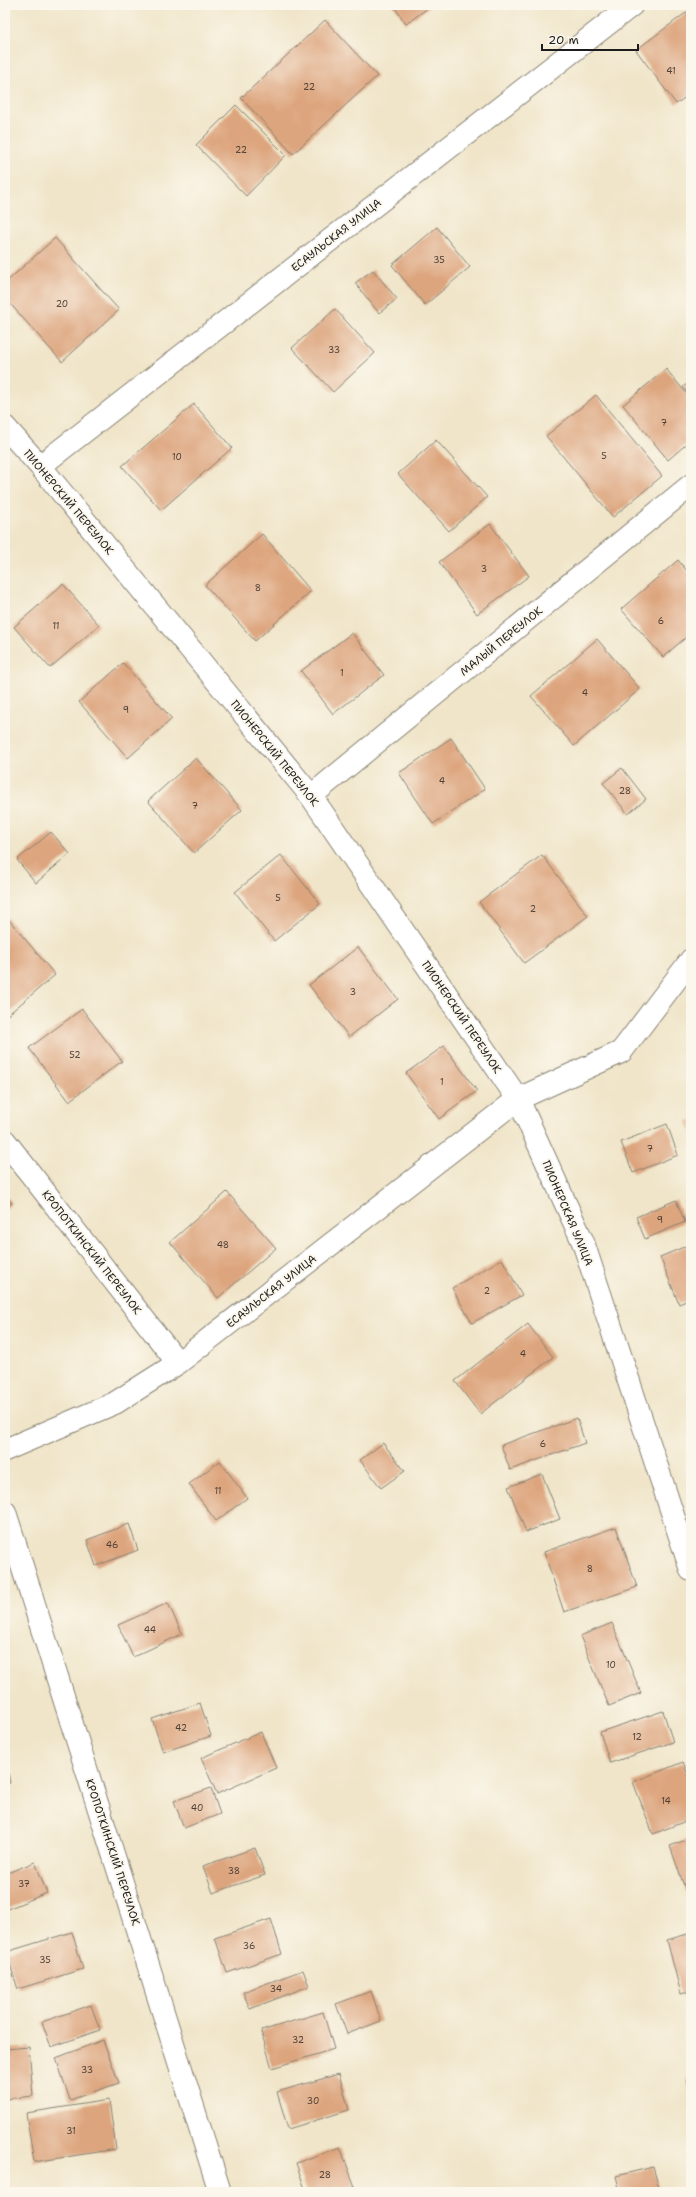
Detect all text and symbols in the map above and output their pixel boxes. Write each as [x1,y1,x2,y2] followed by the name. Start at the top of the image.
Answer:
[542,26,638,52] scale bar
[548,32,579,48] text: 20 m
[666,65,676,77] house number: 41
[303,81,315,93] house number: 22
[235,144,247,156] house number: 22
[288,195,385,275] street label: ЕСАУЛЬСКАЯ УЛИЦА
[433,254,445,266] house number: 35
[56,298,68,310] house number: 20
[328,344,340,356] house number: 33
[661,417,667,429] house number: 7
[20,446,118,558] street label: ПИОНЕРСКИЙ ПЕРЕУЛОК
[601,450,607,462] house number: 5
[172,451,182,463] house number: 10
[481,563,487,575] house number: 3
[255,582,261,594] house number: 8
[456,603,546,679] street label: МАЛЫЙ ПЕРЕУЛОК
[658,615,664,627] house number: 6
[52,620,60,632] house number: 11
[340,667,344,679] house number: 1
[582,687,588,699] house number: 4
[227,696,323,810] street label: ПИОНЕРСКИЙ ПЕРЕУЛОК
[123,704,129,716] house number: 9
[439,775,445,787] house number: 4
[619,785,631,797] house number: 28
[192,800,198,812] house number: 7
[275,892,281,904] house number: 5
[530,903,536,915] house number: 2
[418,958,506,1076] street label: ПИОНЕРСКИЙ ПЕРЕУЛОК
[350,986,356,998] house number: 3
[69,1049,81,1061] house number: 52
[440,1076,444,1088] house number: 1
[647,1143,653,1155] house number: 7
[539,1158,597,1268] street label: ПИОНЕРСКАЯ УЛИЦА
[38,1187,146,1317] street label: КРОПОТКИНСКИЙ ПЕРЕУЛОК
[657,1214,663,1226] house number: 9
[217,1239,229,1251] house number: 48
[223,1251,320,1331] street label: ЕСАУЛЬСКАЯ УЛИЦА
[484,1285,490,1297] house number: 2
[520,1348,526,1360] house number: 4
[540,1438,546,1450] house number: 6
[214,1485,222,1497] house number: 11
[106,1539,118,1551] house number: 46
[587,1563,593,1575] house number: 8
[144,1624,156,1636] house number: 44
[606,1659,616,1671] house number: 10
[175,1722,187,1734] house number: 42
[632,1731,642,1743] house number: 12
[82,1776,144,1928] street label: КРОПОТКИНСКИЙ ПЕРЕУЛОК
[661,1795,671,1807] house number: 14
[191,1802,203,1814] house number: 40
[228,1865,240,1877] house number: 38
[18,1878,30,1890] house number: 37
[243,1940,255,1952] house number: 36
[39,1954,51,1966] house number: 35
[270,1983,282,1995] house number: 34
[292,2034,304,2046] house number: 32
[81,2064,93,2076] house number: 33
[307,2095,319,2107] house number: 30
[66,2125,76,2137] house number: 31
[319,2169,331,2181] house number: 28

